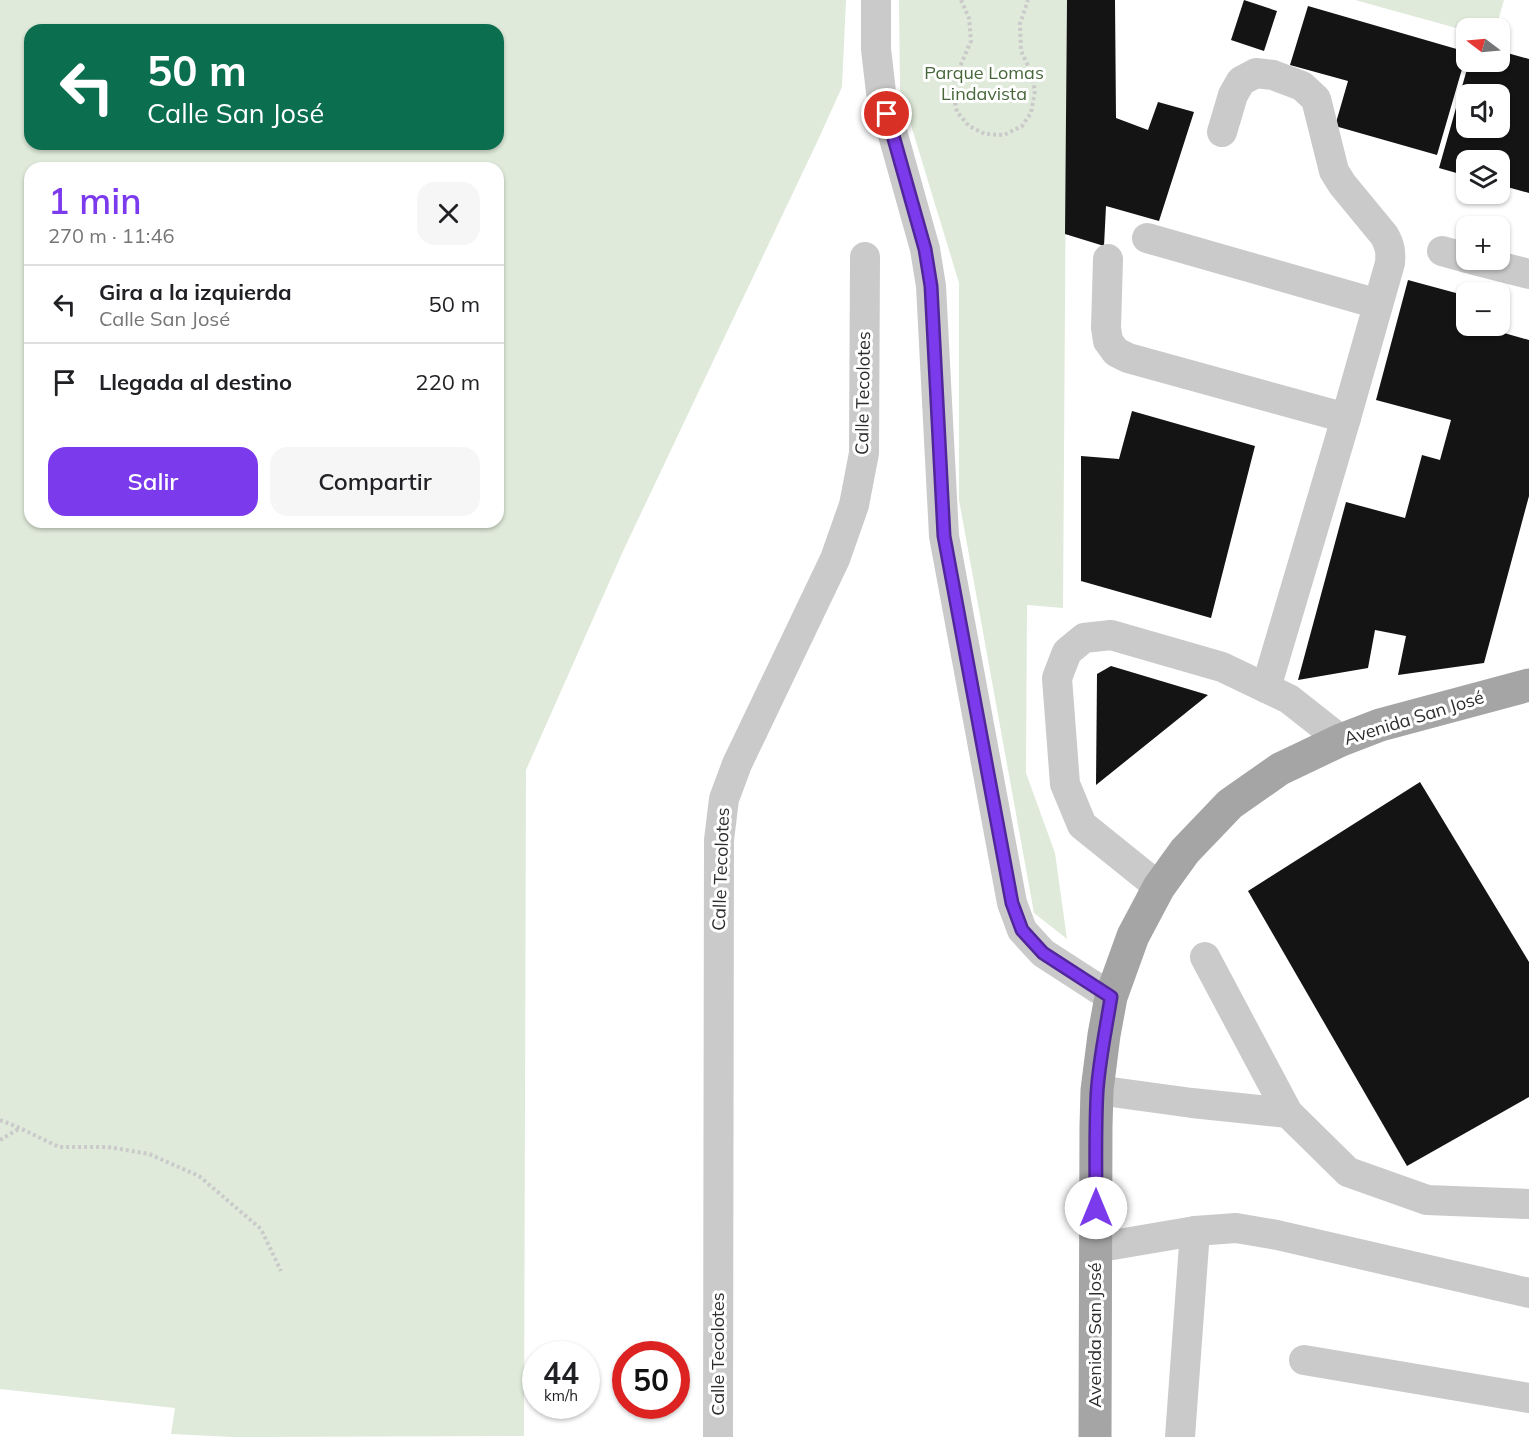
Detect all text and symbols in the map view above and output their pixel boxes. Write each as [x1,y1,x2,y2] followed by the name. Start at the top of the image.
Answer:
[1456,18,1510,72] north arrow
[1456,18,1510,336] map controls
[147,44,247,97] text: 50 m
[48,48,126,126] icon: left
[924,61,1044,105] park label: Parque Lomas Lindavista
[1456,84,1510,138] button: sound
[861,88,912,139] pin
[147,96,324,130] text: Calle San José
[870,97,903,130] icon: arrive
[1456,150,1510,204] button: layers
[48,178,142,223] text: 1 min
[417,182,480,245] button: close
[1456,216,1510,270] button: +
[48,223,174,248] text: 270 m · 11:46
[99,278,292,306] text: Gira a la izquierda
[1456,282,1510,336] button: −
[48,288,81,321] icon: left
[429,290,480,318] text: 50 m
[99,306,230,331] text: Calle San José
[850,331,875,455] street label: Calle Tecolotes
[48,366,81,399] icon: arrive
[99,368,292,396] text: Llegada al destino
[415,368,480,396] text: 220 m
[48,447,258,516] button: Salir
[270,447,480,516] button: Compartir
[1341,685,1487,750] street label: Avenida San José
[707,807,734,931] street label: Calle Tecolotes
[1064,1176,1128,1240] position arrow
[1083,1262,1106,1408] street label: Avenida San José
[706,1292,729,1416] street label: Calle Tecolotes
[612,1341,690,1419] speed limit sign: 50
[543,1354,579,1392] text: 44
[544,1386,578,1405] text: km/h

